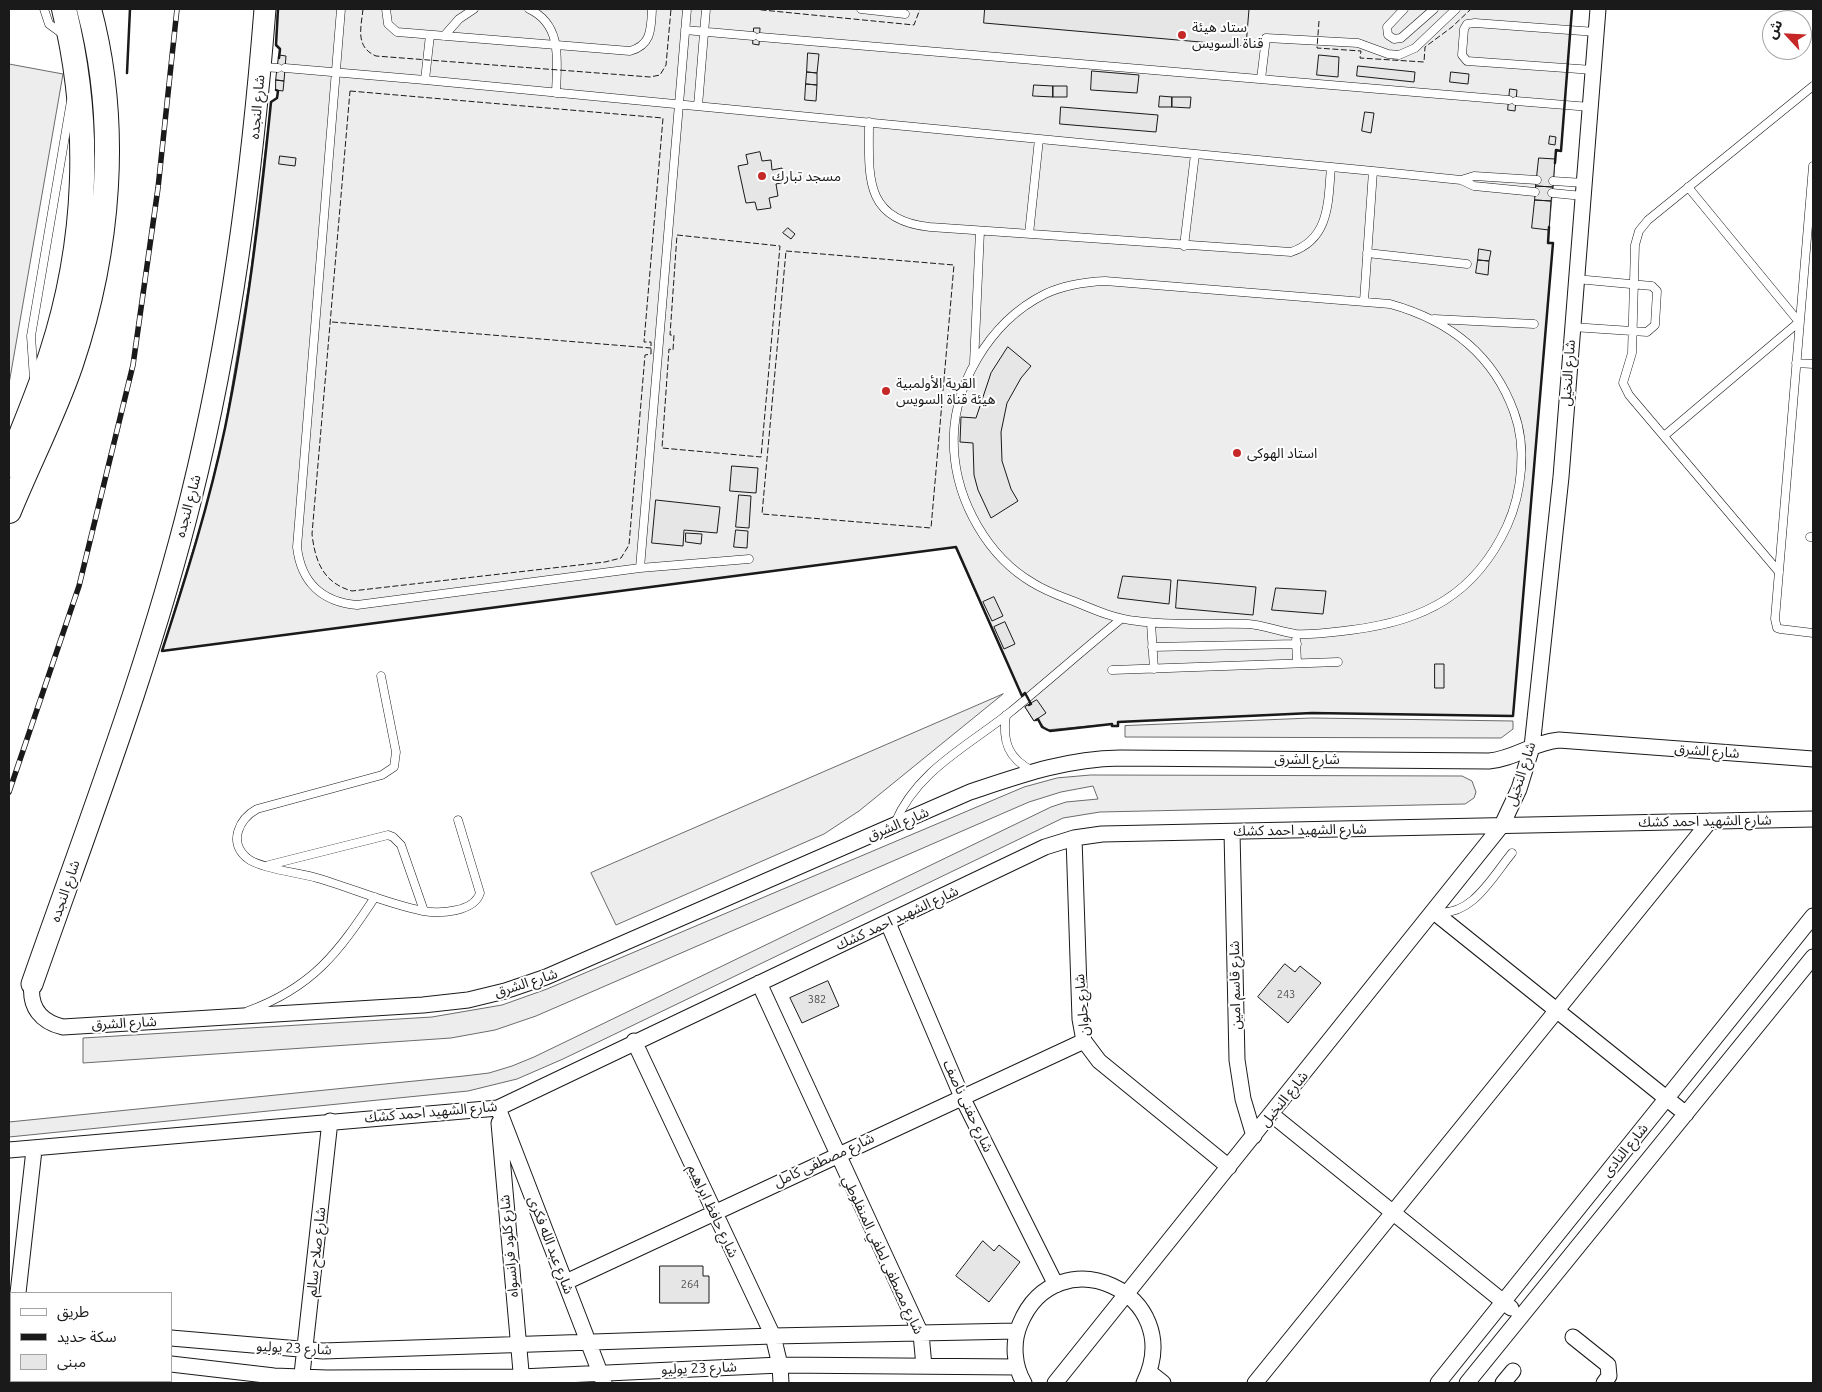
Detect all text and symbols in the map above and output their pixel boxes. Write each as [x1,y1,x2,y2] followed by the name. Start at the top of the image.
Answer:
[1762,10,1812,60] north arrow
[1763,17,1786,41] text: ش
[1192,19,1263,52] place label: ستاد هيئة قناة السويس
[1176,29,1188,41] marker: ستاد هيئة قناة السويس
[246,74,268,140] street label: شارع النجده
[772,168,841,184] place label: مسجد تبارك
[756,170,768,182] marker: مسجد تبارك
[1557,339,1579,407] street label: شارع النخيل
[896,375,996,408] place label: القرية الأولمبية هيئة قناة السويس
[880,385,892,397] marker: القرية الأولمبية هيئة قناة السويس
[1247,445,1317,461] place label: استاد الهوكى
[1231,447,1243,459] marker: استاد الهوكى
[172,473,204,539] street label: شارع النجده
[1503,740,1539,808] street label: شارع النخيل
[1674,740,1740,762] street label: شارع الشرق
[1274,751,1340,767] street label: شارع الشرق
[865,804,931,844] street label: شارع الشرق
[1638,811,1772,831] street label: شارع الشهيد احمد كشك
[1233,820,1367,840] street label: شارع الشهيد احمد كشك
[47,858,83,924] street label: شارع النجده
[833,882,961,954] street label: شارع الشهيد احمد كشك
[1226,940,1244,1030] street label: شارع قاسم امين
[492,965,560,1001] street label: شارع الشرق
[1071,973,1093,1037] street label: شارع حلوان
[1277,987,1295,1001] house number: 243
[808,992,826,1006] house number: 382
[91,1013,157,1033] street label: شارع الشرق
[939,1057,997,1155] street label: شارع حفنى ناصف
[1257,1068,1311,1130] street label: شارع النخيل
[364,1098,498,1126] street label: شارع الشهيد احمد كشك
[1598,1120,1652,1180] street label: شارع النادى
[771,1129,877,1191] street label: شارع مصطفى كامل
[684,1162,742,1260] street label: شارع حافظ ابراهيم
[839,1173,927,1337] street label: شارع مصطفى لطفي المنفلوطي
[496,1194,522,1298] street label: شارع كلود فرانسواه
[525,1194,577,1296] street label: شارع عبد الله فكرى
[303,1206,329,1298] street label: شارع صلاح سالم
[681,1277,699,1291] house number: 264
[10,1292,172,1382] legend
[57,1303,89,1320] text: طريق
[57,1328,116,1345] text: سكة حديد
[256,1338,332,1358] street label: شارع 23 يوليو
[57,1353,86,1370] text: مبنى
[661,1358,737,1378] street label: شارع 23 يوليو

